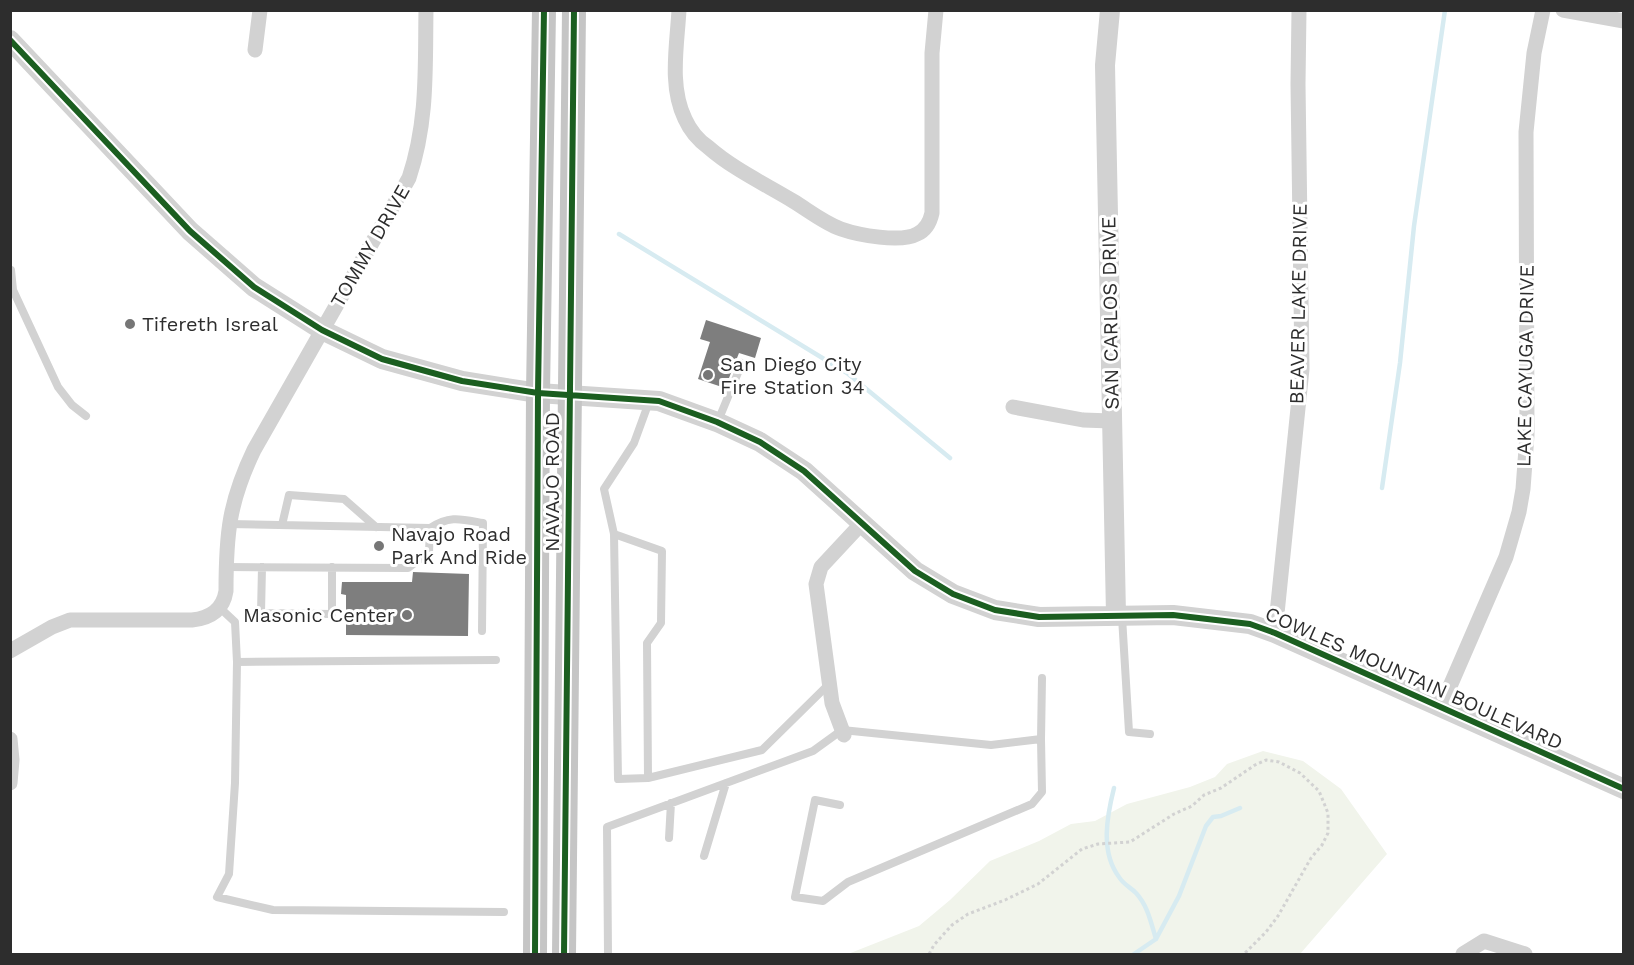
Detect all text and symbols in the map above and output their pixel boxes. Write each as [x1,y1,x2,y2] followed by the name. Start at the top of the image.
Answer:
[325,180,415,312] street label: TOMMY DRIVE
[1284,203,1312,405] street label: BEAVER LAKE DRIVE
[1096,216,1124,410] street label: SAN CARLOS DRIVE
[1511,265,1539,467] street label: LAKE CAYUGA DRIVE
[142,312,278,336] place label: Tifereth Isreal
[123,317,137,331] marker: Tifereth Isreal
[720,352,865,399] place label: San Diego City Fire Station 34
[701,368,715,382] marker: San Diego City Fire Station 34
[540,412,564,552] street label: NAVAJO ROAD
[391,522,527,569] place label: Navajo Road Park And Ride
[372,539,386,553] marker: Navajo Road Park And Ride
[1261,601,1567,755] street label: COWLES MOUNTAIN BOULEVARD
[243,603,395,627] place label: Masonic Center
[400,608,414,622] marker: Masonic Center

